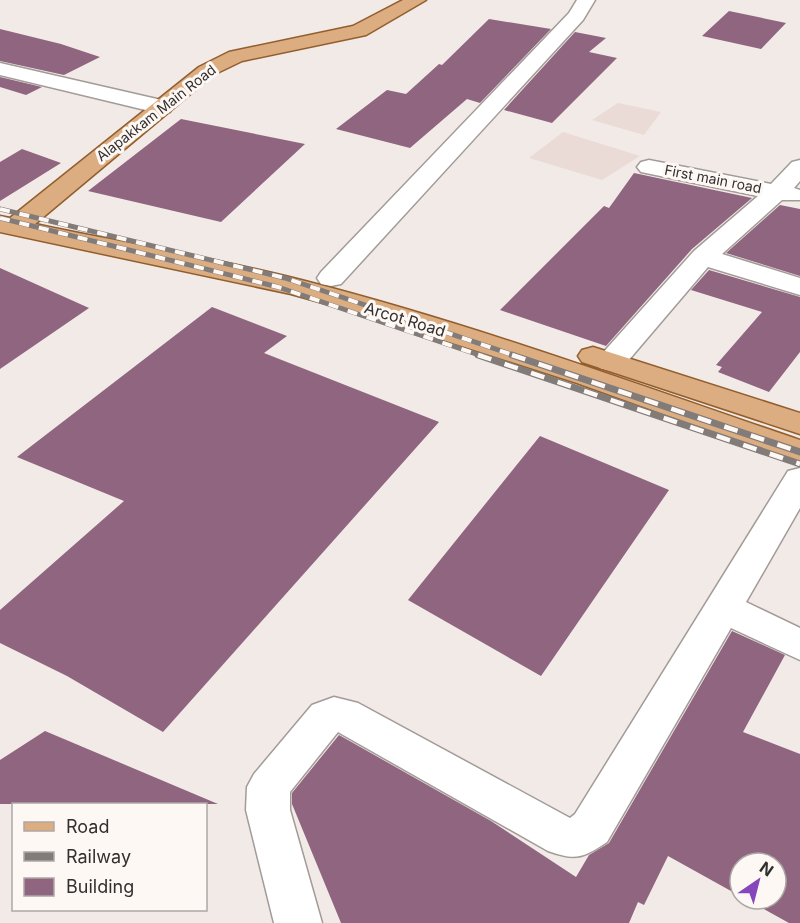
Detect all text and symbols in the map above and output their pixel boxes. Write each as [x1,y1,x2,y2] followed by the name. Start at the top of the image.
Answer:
[93,61,219,164] street label: Alapakkam Main Road
[663,161,763,196] street label: First main road
[362,297,448,341] street label: Arcot Road
[12,803,207,911] legend
[66,816,109,837] text: Road
[66,846,131,867] text: Railway
[728,851,788,911] north arrow
[756,857,777,880] text: N
[66,876,134,897] text: Building

